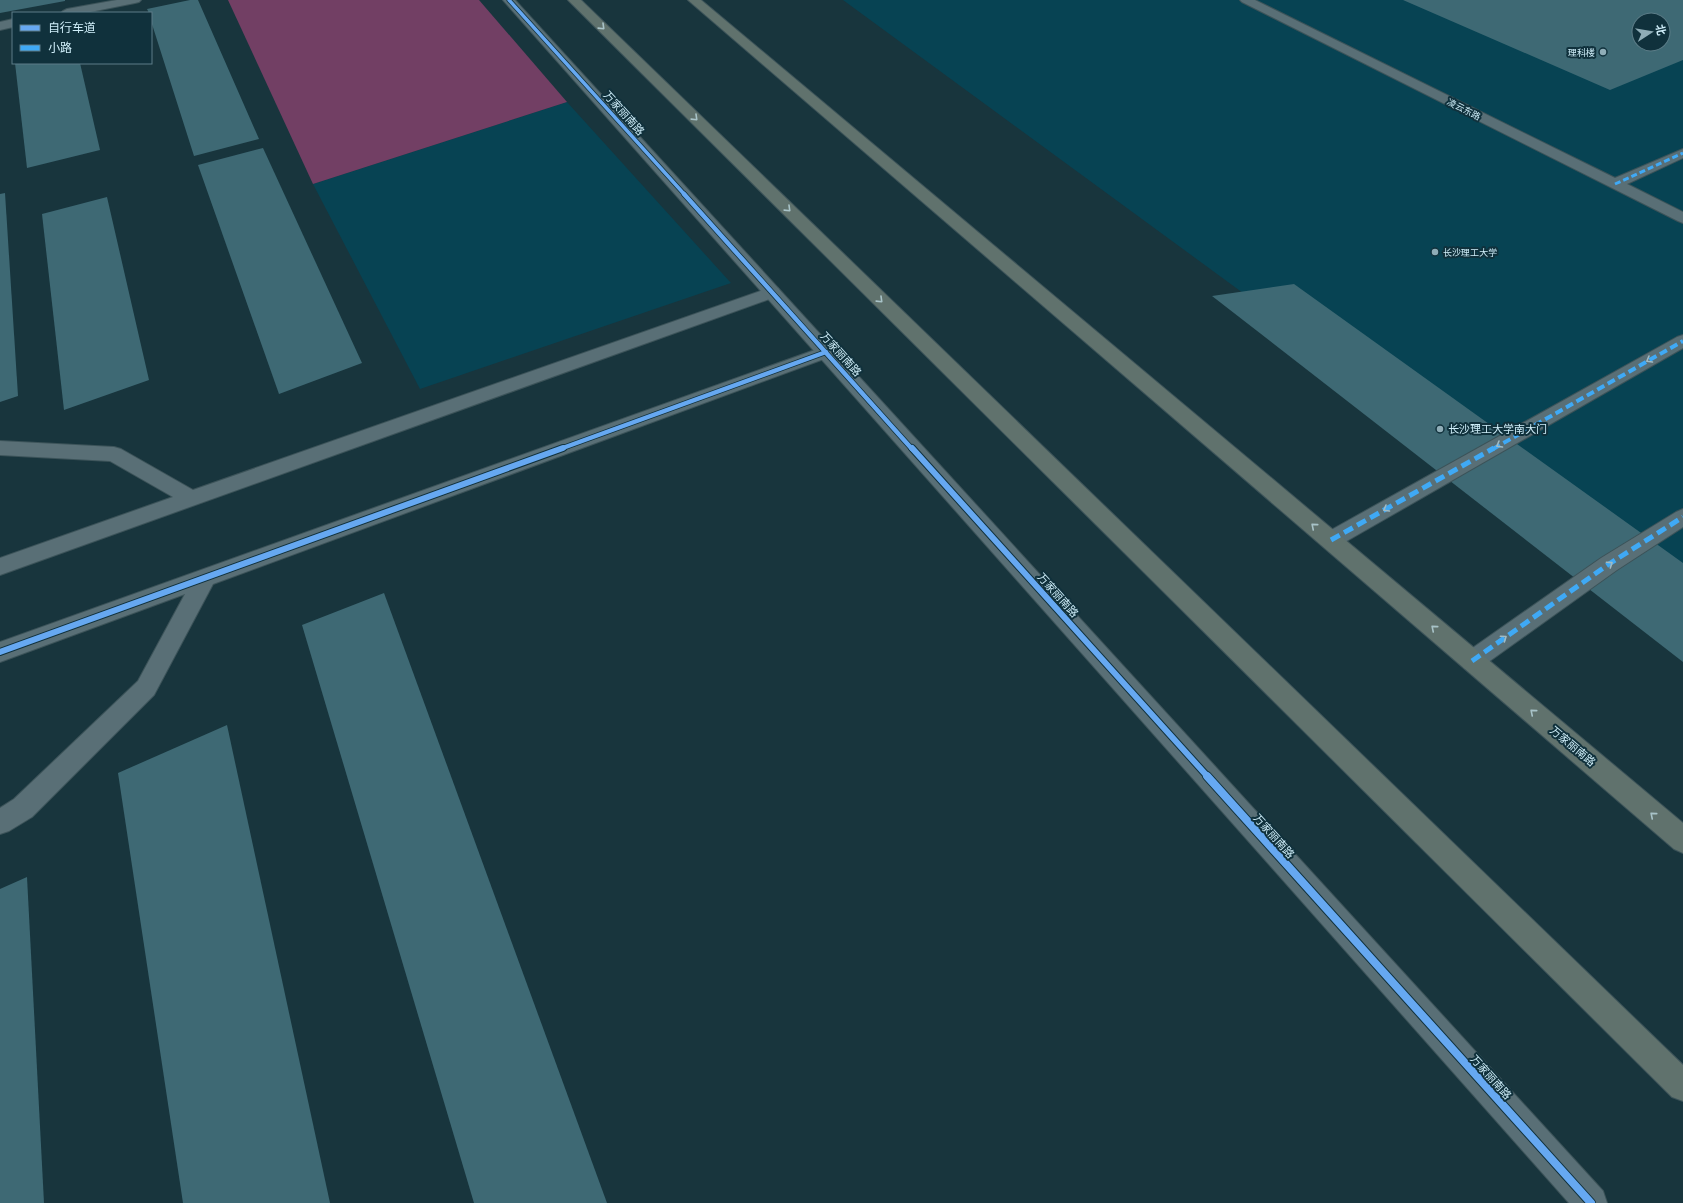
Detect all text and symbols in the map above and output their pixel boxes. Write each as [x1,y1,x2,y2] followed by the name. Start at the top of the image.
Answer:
[12,12,152,64] legend
[1631,12,1671,52] north arrow
[48,19,96,37] text: 自行车道
[597,22,605,30] one-way arrow
[1652,23,1670,37] text: 北
[48,39,72,57] text: 小路
[1568,46,1595,59] place label: 理科楼
[1598,47,1608,57] marker: 理科楼
[600,87,648,139] street label: 万家丽南路
[1445,95,1483,123] street label: 凌云东路
[690,113,698,121] one-way arrow
[783,204,791,212] one-way arrow
[1443,246,1497,259] place label: 长沙理工大学
[1430,247,1440,257] marker: 长沙理工大学
[875,295,883,303] one-way arrow
[817,328,865,380] street label: 万家丽南路
[1646,355,1653,362] one-way arrow
[1448,421,1547,437] place label: 长沙理工大学南大门
[1435,424,1445,434] marker: 长沙理工大学南大门
[1496,440,1504,447] one-way arrow
[1383,504,1390,511] one-way arrow
[1311,523,1318,530] one-way arrow
[1606,561,1613,568] one-way arrow
[1034,569,1082,621] street label: 万家丽南路
[1431,626,1438,633] one-way arrow
[1499,636,1506,643] one-way arrow
[1530,710,1537,717] one-way arrow
[1547,722,1599,770] street label: 万家丽南路
[1250,810,1298,862] street label: 万家丽南路
[1651,812,1658,819] one-way arrow
[1467,1051,1515,1103] street label: 万家丽南路

